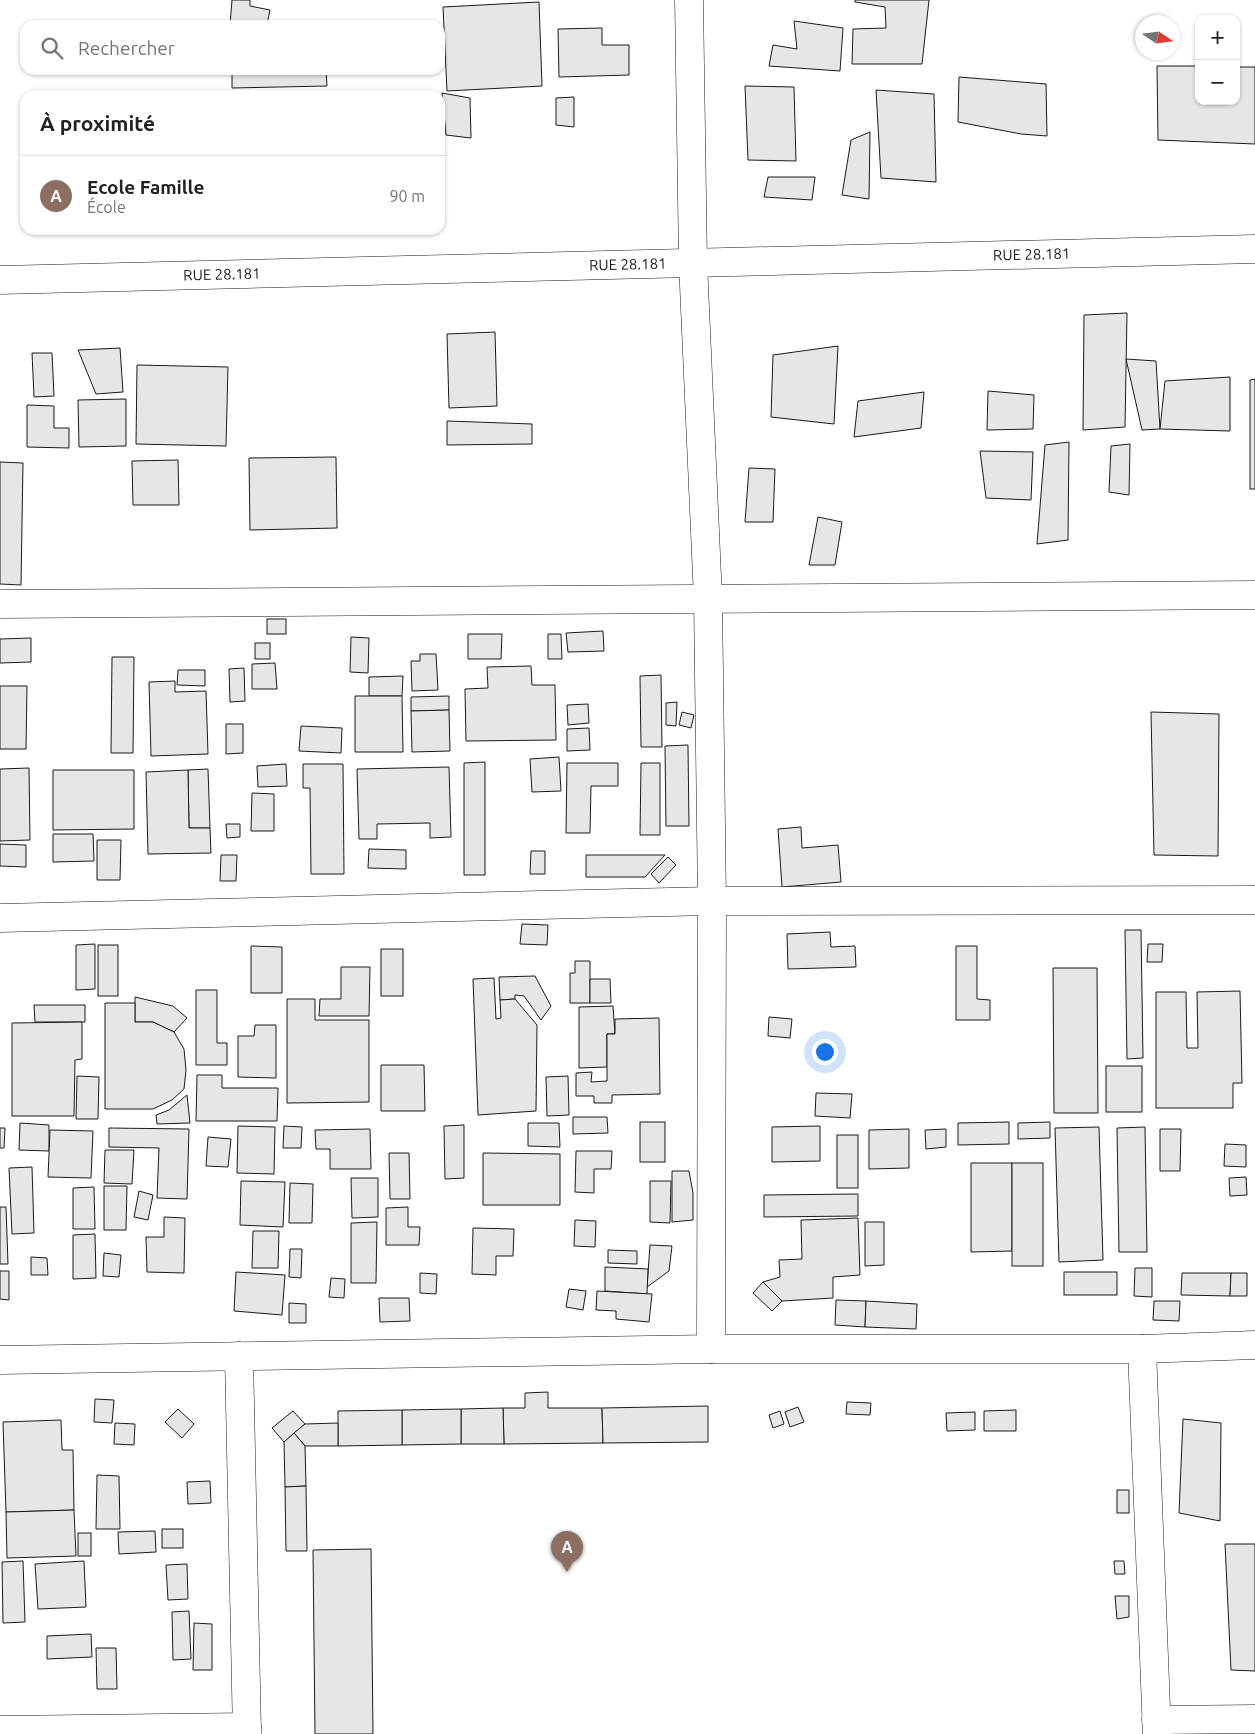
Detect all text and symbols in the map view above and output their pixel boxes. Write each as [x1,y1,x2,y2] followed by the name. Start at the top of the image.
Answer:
[1135,15,1180,60] north arrow
[1195,15,1240,105] map controls
[1195,15,1240,60] button: +
[20,20,445,75] search box
[38,34,66,62] icon: search
[78,37,175,59] text: Rechercher
[1195,60,1240,105] button: −
[40,111,155,135] text: À proximité
[87,176,204,198] text: Ecole Famille
[50,187,62,205] text: A
[389,187,425,205] text: 90 m
[87,198,126,216] text: École
[993,245,1071,263] street label: RUE 28.181
[589,255,667,273] street label: RUE 28.181
[183,265,261,283] street label: RUE 28.181
[812,1039,838,1065] your location
[551,1531,583,1572] pin: A

